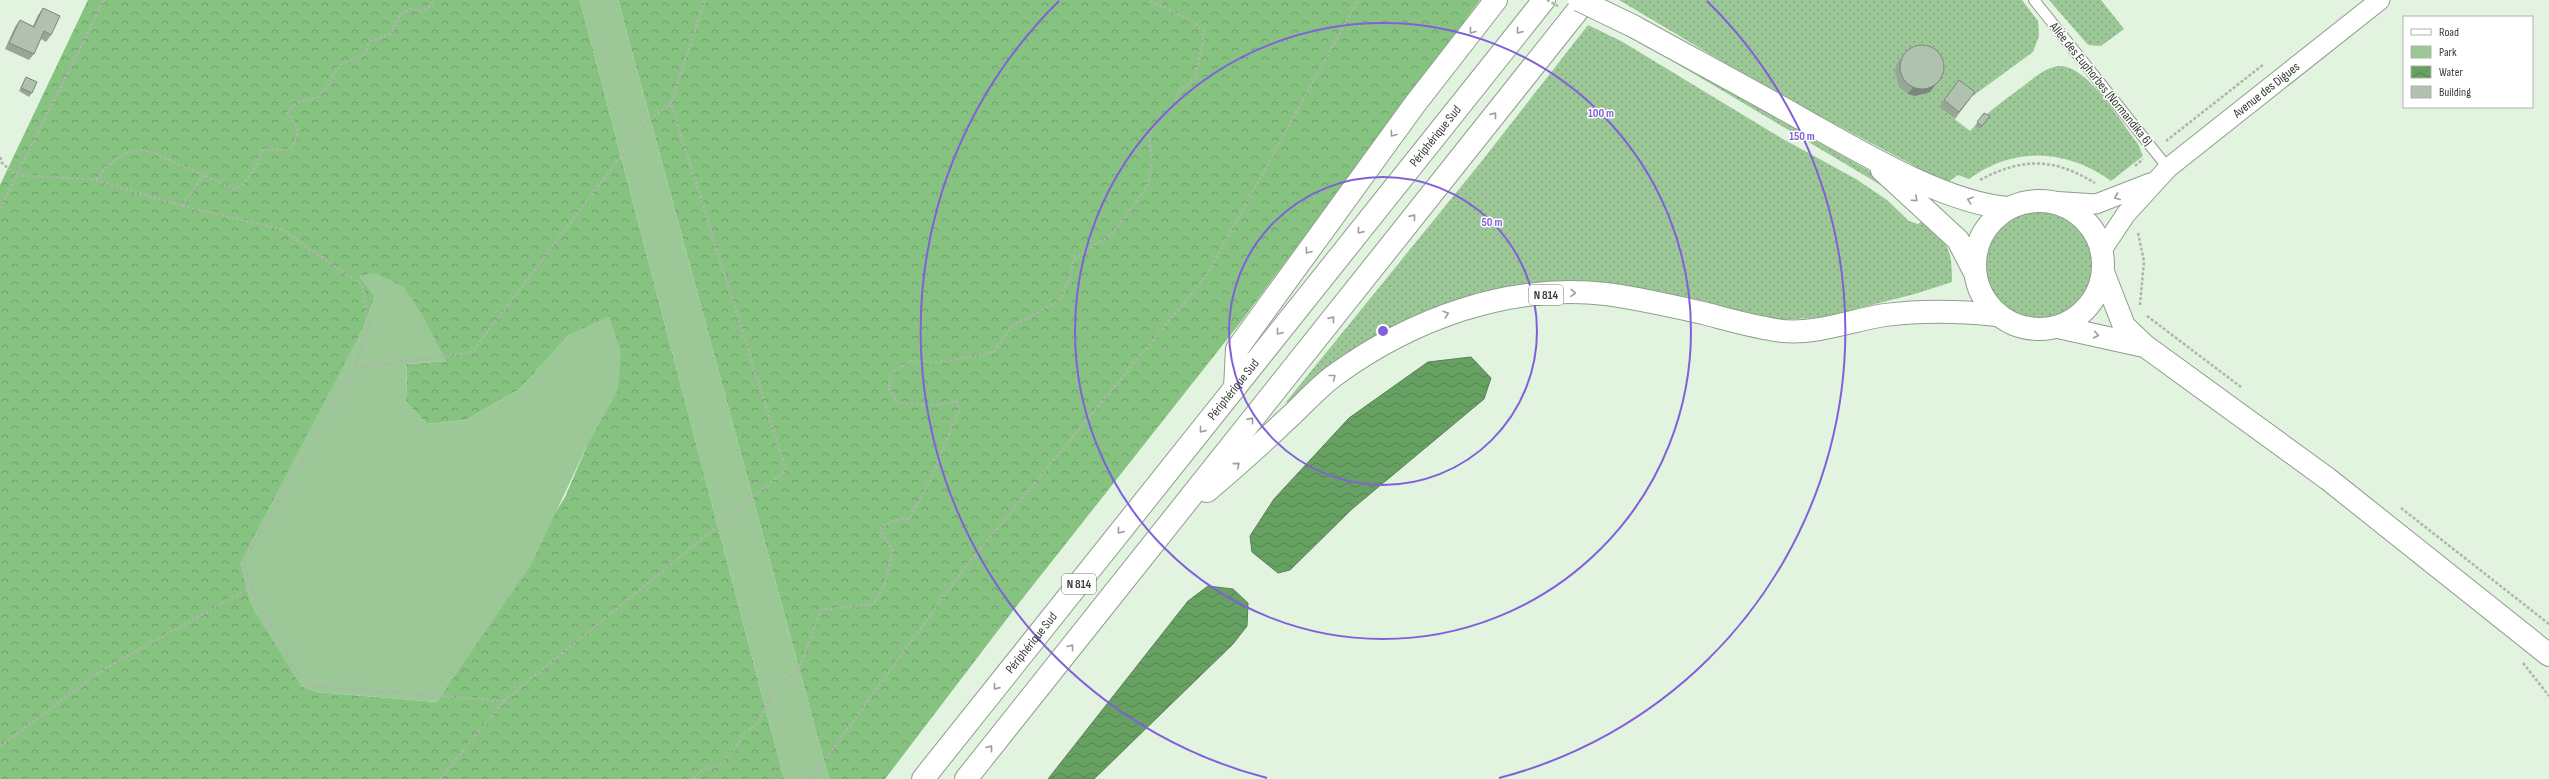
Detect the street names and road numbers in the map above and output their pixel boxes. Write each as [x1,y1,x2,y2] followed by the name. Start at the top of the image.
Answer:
[2046,18,2156,149] street label: Allée des Euphorbes (Normandika 6)
[2229,59,2303,122] street label: Avenue des Digues
[1406,102,1465,170] street label: Périphérique Sud
[1529,285,1563,305] road number: N 814
[1204,356,1263,423] street label: Périphérique Sud
[1062,574,1096,594] road number: N 814
[1002,609,1061,677] street label: Périphérique Sud

